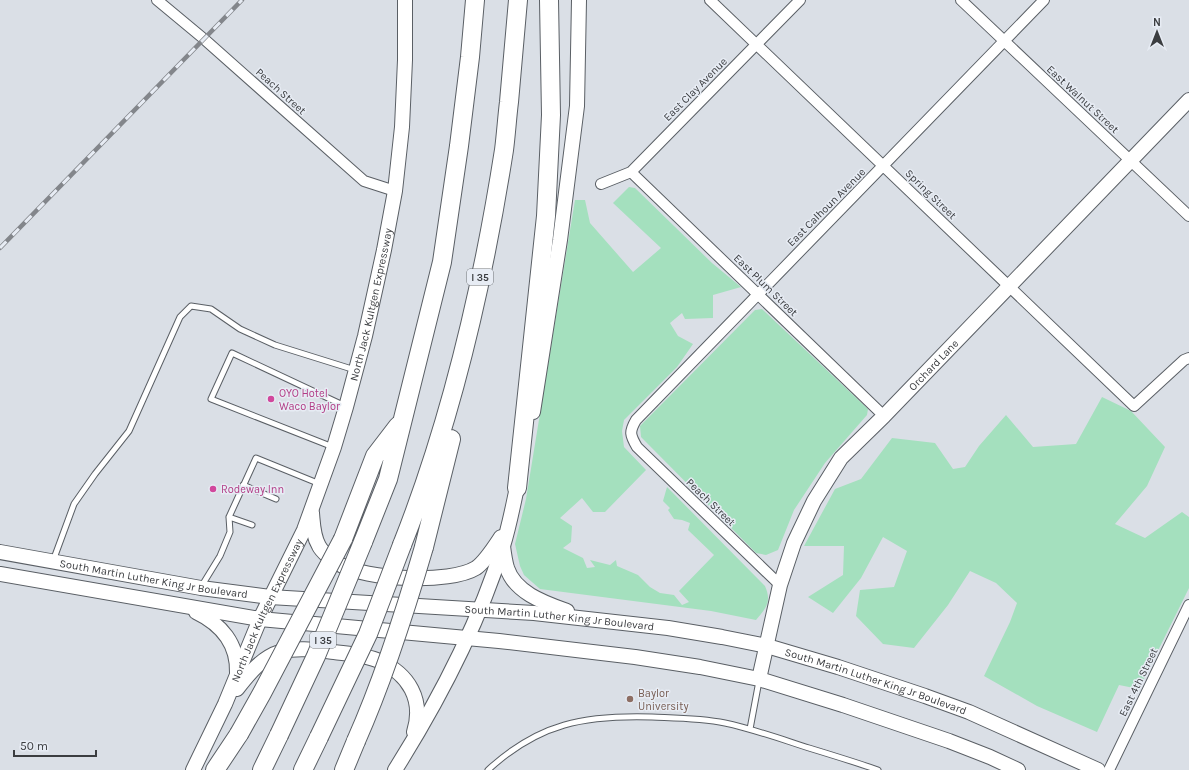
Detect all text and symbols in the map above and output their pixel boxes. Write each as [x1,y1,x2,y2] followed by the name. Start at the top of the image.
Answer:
[1137,12,1177,52] north arrow
[1153,16,1161,29] text: N
[661,55,730,124] street label: East Clay Avenue
[1044,63,1121,136] street label: East Walnut Street
[253,65,308,117] street label: Peach Street
[784,165,868,249] street label: East Calhoun Avenue
[902,167,959,222] street label: Spring Street
[347,227,395,382] street label: North Jack Kultgen Expressway
[731,252,800,319] street label: East Plum Street
[467,269,493,285] road number: I 35
[906,337,962,394] street label: Orchard Lane
[279,387,340,413] place label: OYO Hotel Waco Baylor
[266,394,276,404] marker: OYO Hotel Waco Baylor
[684,476,738,529] street label: Peach Street
[221,483,284,496] place label: Rodeway Inn
[208,484,218,494] marker: Rodeway Inn
[229,537,306,684] street label: North Jack Kultgen Expressway
[59,557,248,601] street label: South Martin Luther King Jr Boulevard
[464,603,655,633] street label: South Martin Luther King Jr Boulevard
[310,632,336,648] road number: I 35
[783,646,968,718] street label: South Martin Luther King Jr Boulevard
[1116,646,1161,719] street label: East 4th Street
[638,687,689,713] place label: Baylor University
[625,694,635,704] marker: Baylor University
[14,732,96,758] scale bar
[20,739,48,753] text: 50 m

